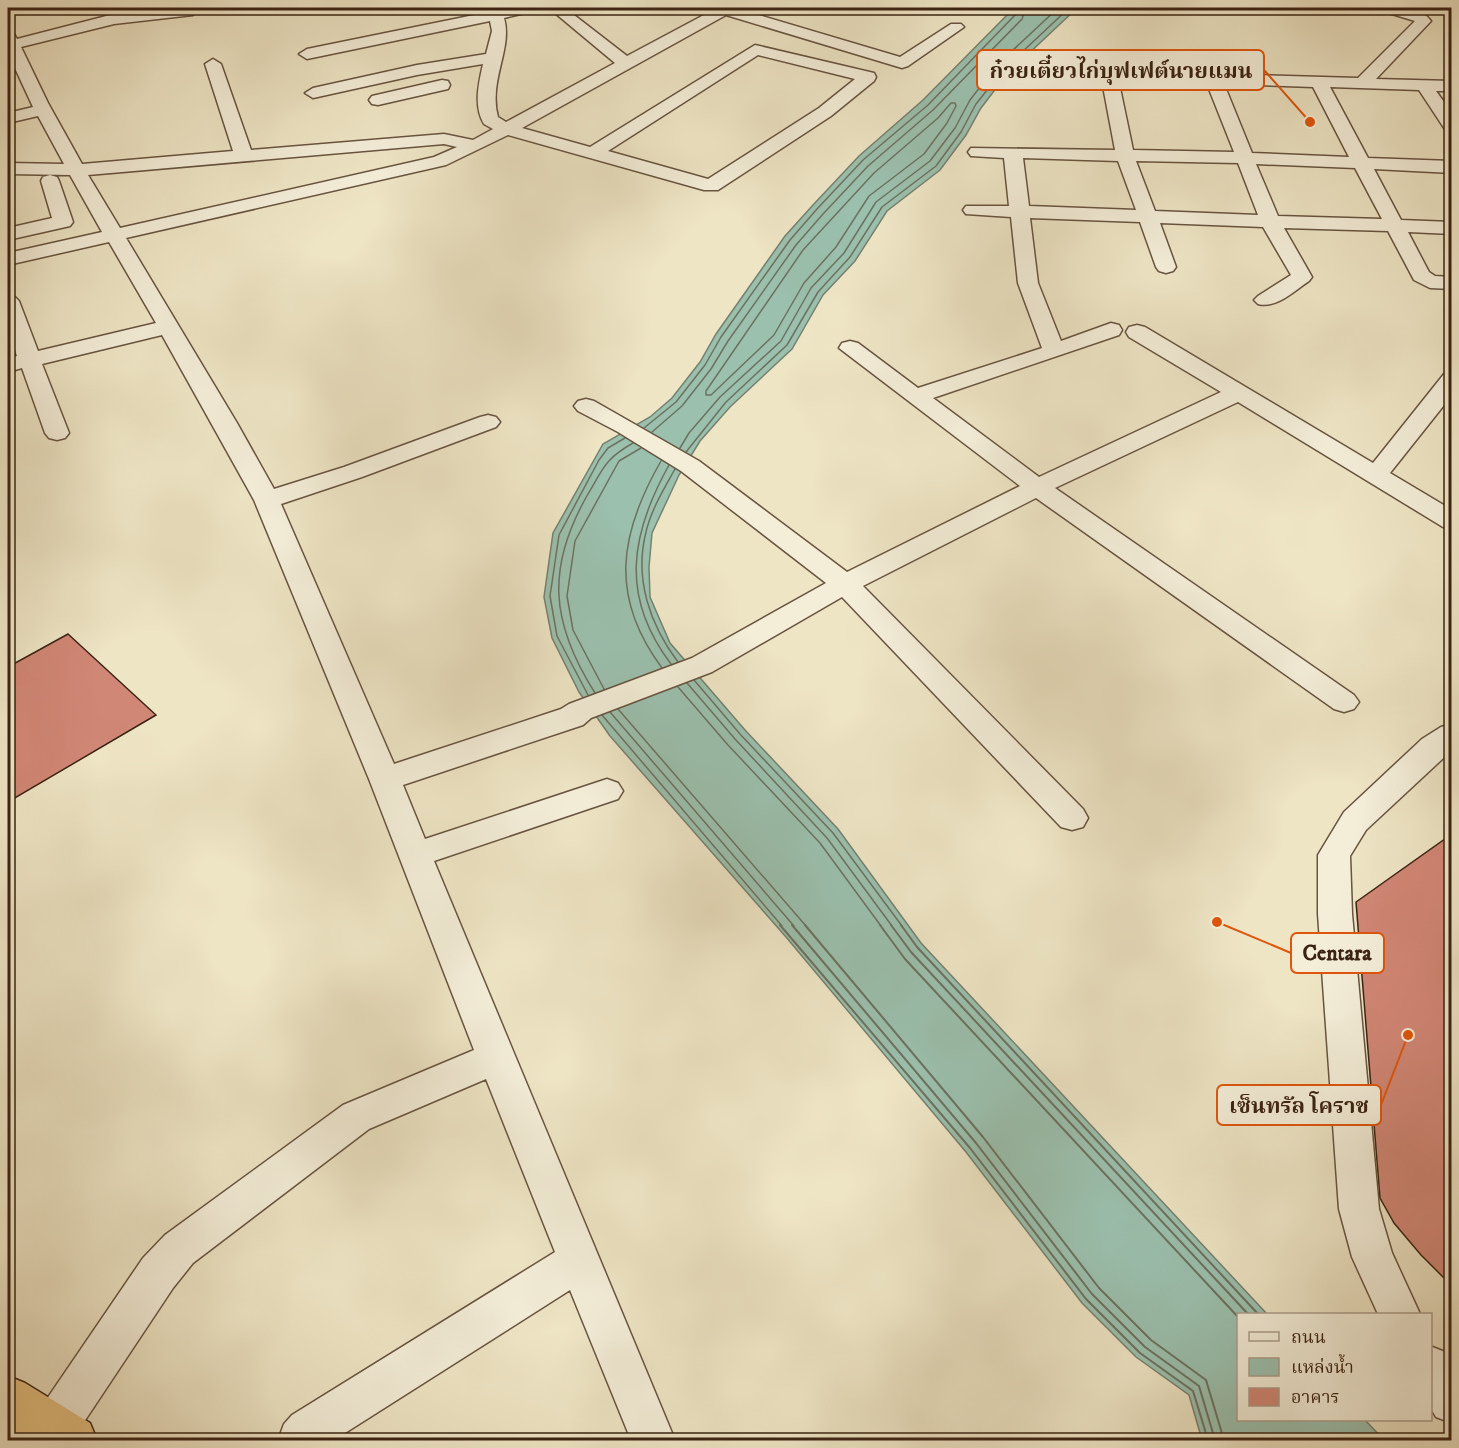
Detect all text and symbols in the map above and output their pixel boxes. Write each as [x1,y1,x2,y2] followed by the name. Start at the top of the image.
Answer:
[977,50,1264,90] callout: ก๋วยเตี๋ยวไก่บุฟเฟต์นายแมน
[990,54,1253,85] text: ก๋วยเตี๋ยวไก่บุฟเฟต์นายแมน
[1291,933,1384,973] callout: Centara
[1302,940,1372,967] text: Centara
[1217,1085,1381,1125] callout: เซ็นทรัล โคราช
[1229,1091,1369,1120] text: เซ็นทรัล โคราช
[1237,1313,1432,1421] legend
[1291,1327,1326,1349] text: ถนน
[1291,1353,1354,1379] text: แหล่งน้ำ
[1291,1387,1340,1409] text: อาคาร

